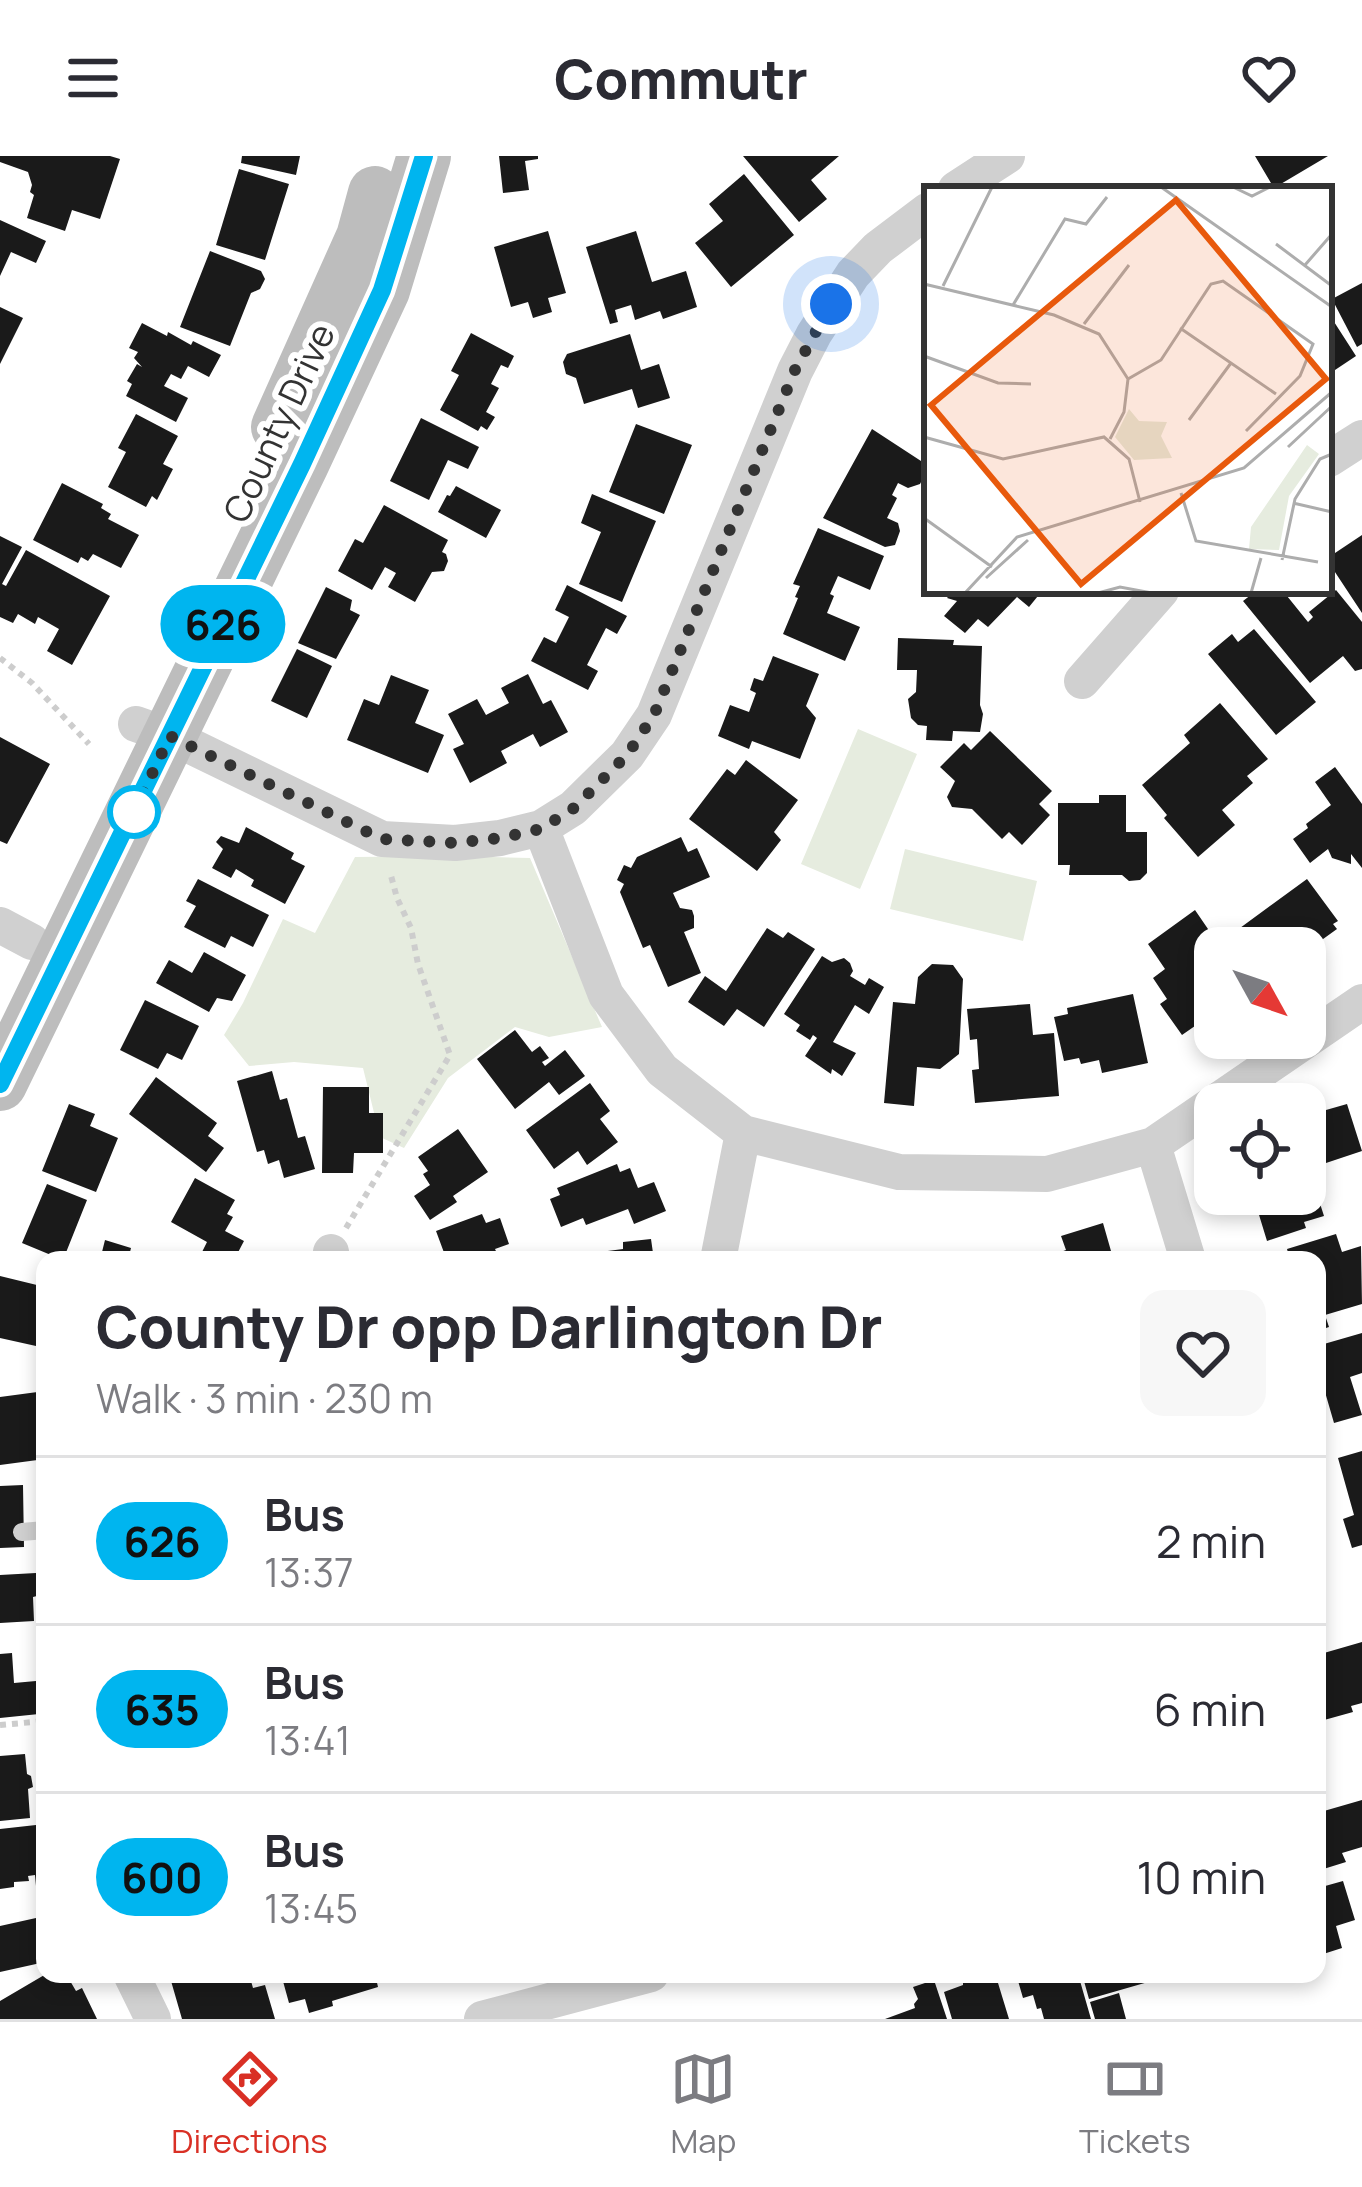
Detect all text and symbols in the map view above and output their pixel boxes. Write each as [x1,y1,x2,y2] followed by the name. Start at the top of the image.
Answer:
[554,41,808,115] text: Commutr
[60,45,126,111] icon: menu
[1236,45,1302,111] icon: heart
[924,186,1332,594] inset map
[801,274,861,334] your location
[211,315,346,530] street label: County Drive
[154,585,292,663] line badge: 626
[184,595,262,653] text: 626
[109,787,159,837] unlabelled marker
[1194,927,1326,1059] north arrow
[1194,927,1326,1215] map controls
[1194,1083,1326,1215] button: locate
[96,1287,882,1365] text: County Dr opp Darlington Dr
[1140,1290,1266,1416] button: heart
[96,1371,433,1425] text: Walk · 3 min · 230 m
[264,1483,345,1545] text: Bus
[1156,1510,1266,1572] text: 2 min
[123,1512,201,1570] text: 626
[264,1545,354,1599] text: 13:37
[264,1651,345,1713] text: Bus
[1154,1678,1266,1740] text: 6 min
[124,1680,200,1738] text: 635
[264,1713,351,1767] text: 13:41
[264,1819,345,1881] text: Bus
[1137,1846,1266,1908] text: 10 min
[121,1848,203,1906] text: 600
[264,1881,358,1935] text: 13:45
[171,2046,328,2163] tab: Directions
[670,2046,736,2163] tab: Map
[1079,2046,1191,2163] tab: Tickets

